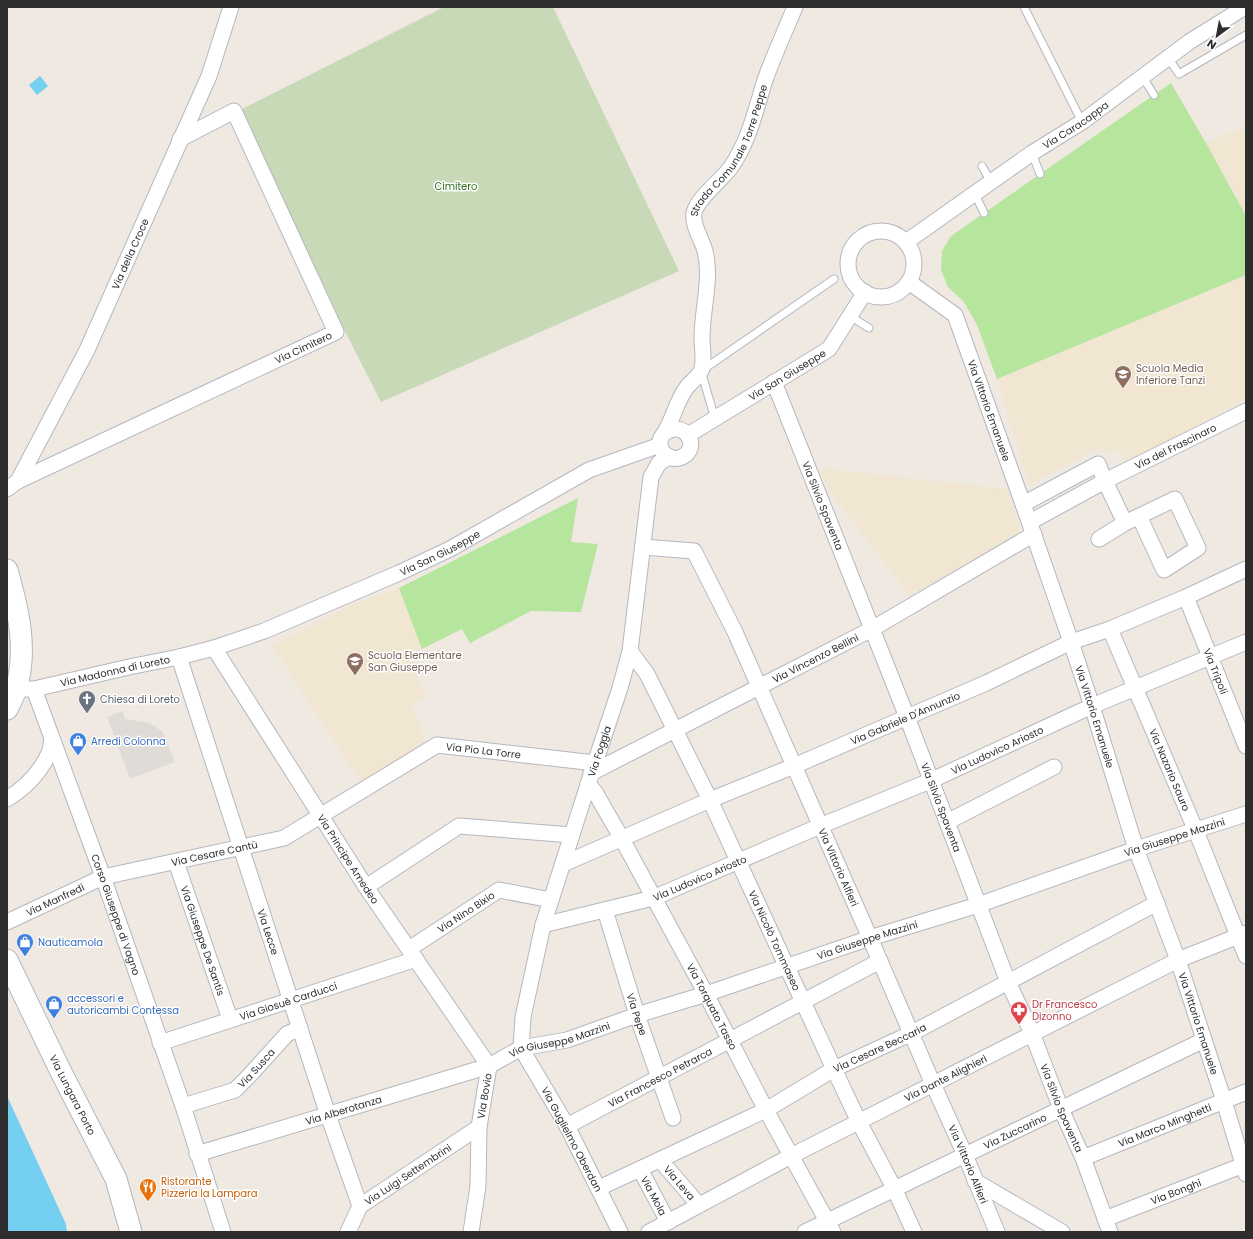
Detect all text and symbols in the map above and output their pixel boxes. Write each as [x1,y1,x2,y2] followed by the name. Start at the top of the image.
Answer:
[1197,16,1237,56] north arrow
[1204,36,1219,53] text: N
[687,83,771,217] street label: Strada Comunale Torre Peppe
[1040,98,1112,153] street label: Via Caracappa
[435,179,477,194] park label: Cimitero
[108,216,153,292] street label: Via della Croce
[272,328,335,368] street label: Via Cimitero
[746,346,829,404] street label: Via San Giuseppe
[964,358,1014,463] street label: Via Vittorio Emanuele
[1136,361,1205,388] place label: Scuola Media Inferiore Tanzi
[1113,364,1133,389] school or university icon: Scuola Media Inferiore Tanzi
[1132,420,1219,473] street label: Via del Frascinaro
[798,459,847,553] street label: Via Silvio Spaventa
[397,526,483,580] street label: Via San Giuseppe
[770,630,861,687] street label: Via Vincenzo Bellini
[1199,646,1231,697] street label: Via Tripoli
[368,648,462,675] place label: Scuola Elementare San Giuseppe
[345,651,365,676] school or university icon: Scuola Elementare San Giuseppe
[59,652,171,691] street label: Via Madonna di Loreto
[1071,664,1118,770] street label: Via Vittorio Emanuele
[848,688,963,749] street label: Via Gabriele D'Annunzio
[77,689,97,714] church icon: Chiesa di Loreto
[100,692,180,707] place label: Chiesa di Loreto
[949,722,1046,778] street label: Via Ludovico Ariosto
[584,724,615,779] street label: Via Foggia
[1145,726,1194,814] street label: Via Nazario Sauro
[68,731,88,756] shop icon: Arredi Colonna
[91,734,166,749] place label: Arredi Colonna
[445,739,522,763] street label: Via Pio La Torre
[917,760,965,854] street label: Via Silvio Spaventa
[314,811,382,907] street label: Via Principe Amedeo
[1122,814,1227,861] street label: Via Giuseppe Mazzini
[814,826,862,909] street label: Via Vittorio Alfieri
[170,837,259,870] street label: Via Cesare Cantù
[87,852,144,977] street label: Corso Giuseppe di Vagno
[651,852,749,905] street label: Via Ludovico Ariosto
[24,880,87,920] street label: Via Manfredi
[177,884,228,998] street label: Via Giuseppe De Santis
[434,888,498,936] street label: Via Nino Bixio
[745,888,804,993] street label: Via Nicolò Tommaseo
[253,907,282,957] street label: Via Lecce
[815,917,920,964] street label: Via Giuseppe Mazzini
[15,932,35,957] shop icon: Nauticamola
[38,935,103,950] place label: Nauticamola
[683,961,741,1053] street label: Via Torquato Tasso
[1175,971,1222,1077] street label: Via Vittorio Emanuele
[238,978,339,1024] street label: Via Giosuè Carducci
[67,991,179,1018] place label: accessori e autoricambi Contessa
[623,991,651,1038] street label: Via Pepe
[44,994,64,1019] shop icon: accessori e autoricambi Contessa
[1032,997,1097,1024] place label: Dr Francesco Dizonno
[1009,1000,1029,1025] pharmacy icon: Dr Francesco Dizonno
[506,1018,612,1061] street label: Via Giuseppe Mazzini
[831,1020,929,1076] street label: Via Cesare Beccaria
[605,1044,715,1111] street label: Via Francesco Petrarca
[234,1045,279,1091] street label: Via Susca
[901,1051,990,1106] street label: Via Dante Alighieri
[46,1052,99,1138] street label: Via Lungara Porto
[1036,1062,1086,1155] street label: Via Silvio Spaventa
[473,1072,496,1120] street label: Via Bovio
[537,1084,606,1194] street label: Via Guglielmo Oberdan
[304,1092,384,1129] street label: Via Alberotanza
[1116,1100,1214,1151] street label: Via Marco Minghetti
[981,1110,1049,1153] street label: Via Zuccarino
[944,1123,991,1206] street label: Via Vittorio Alfieri
[362,1140,454,1209] street label: Via Luigi Settembrini
[660,1162,699,1204] street label: Via Leva
[637,1173,670,1218] street label: Via Mola
[161,1174,257,1201] place label: Ristorante Pizzeria la Lampara
[1148,1175,1204,1209] street label: Via Bonghi
[138,1177,158,1202] restaurant icon: Ristorante Pizzeria la Lampara

